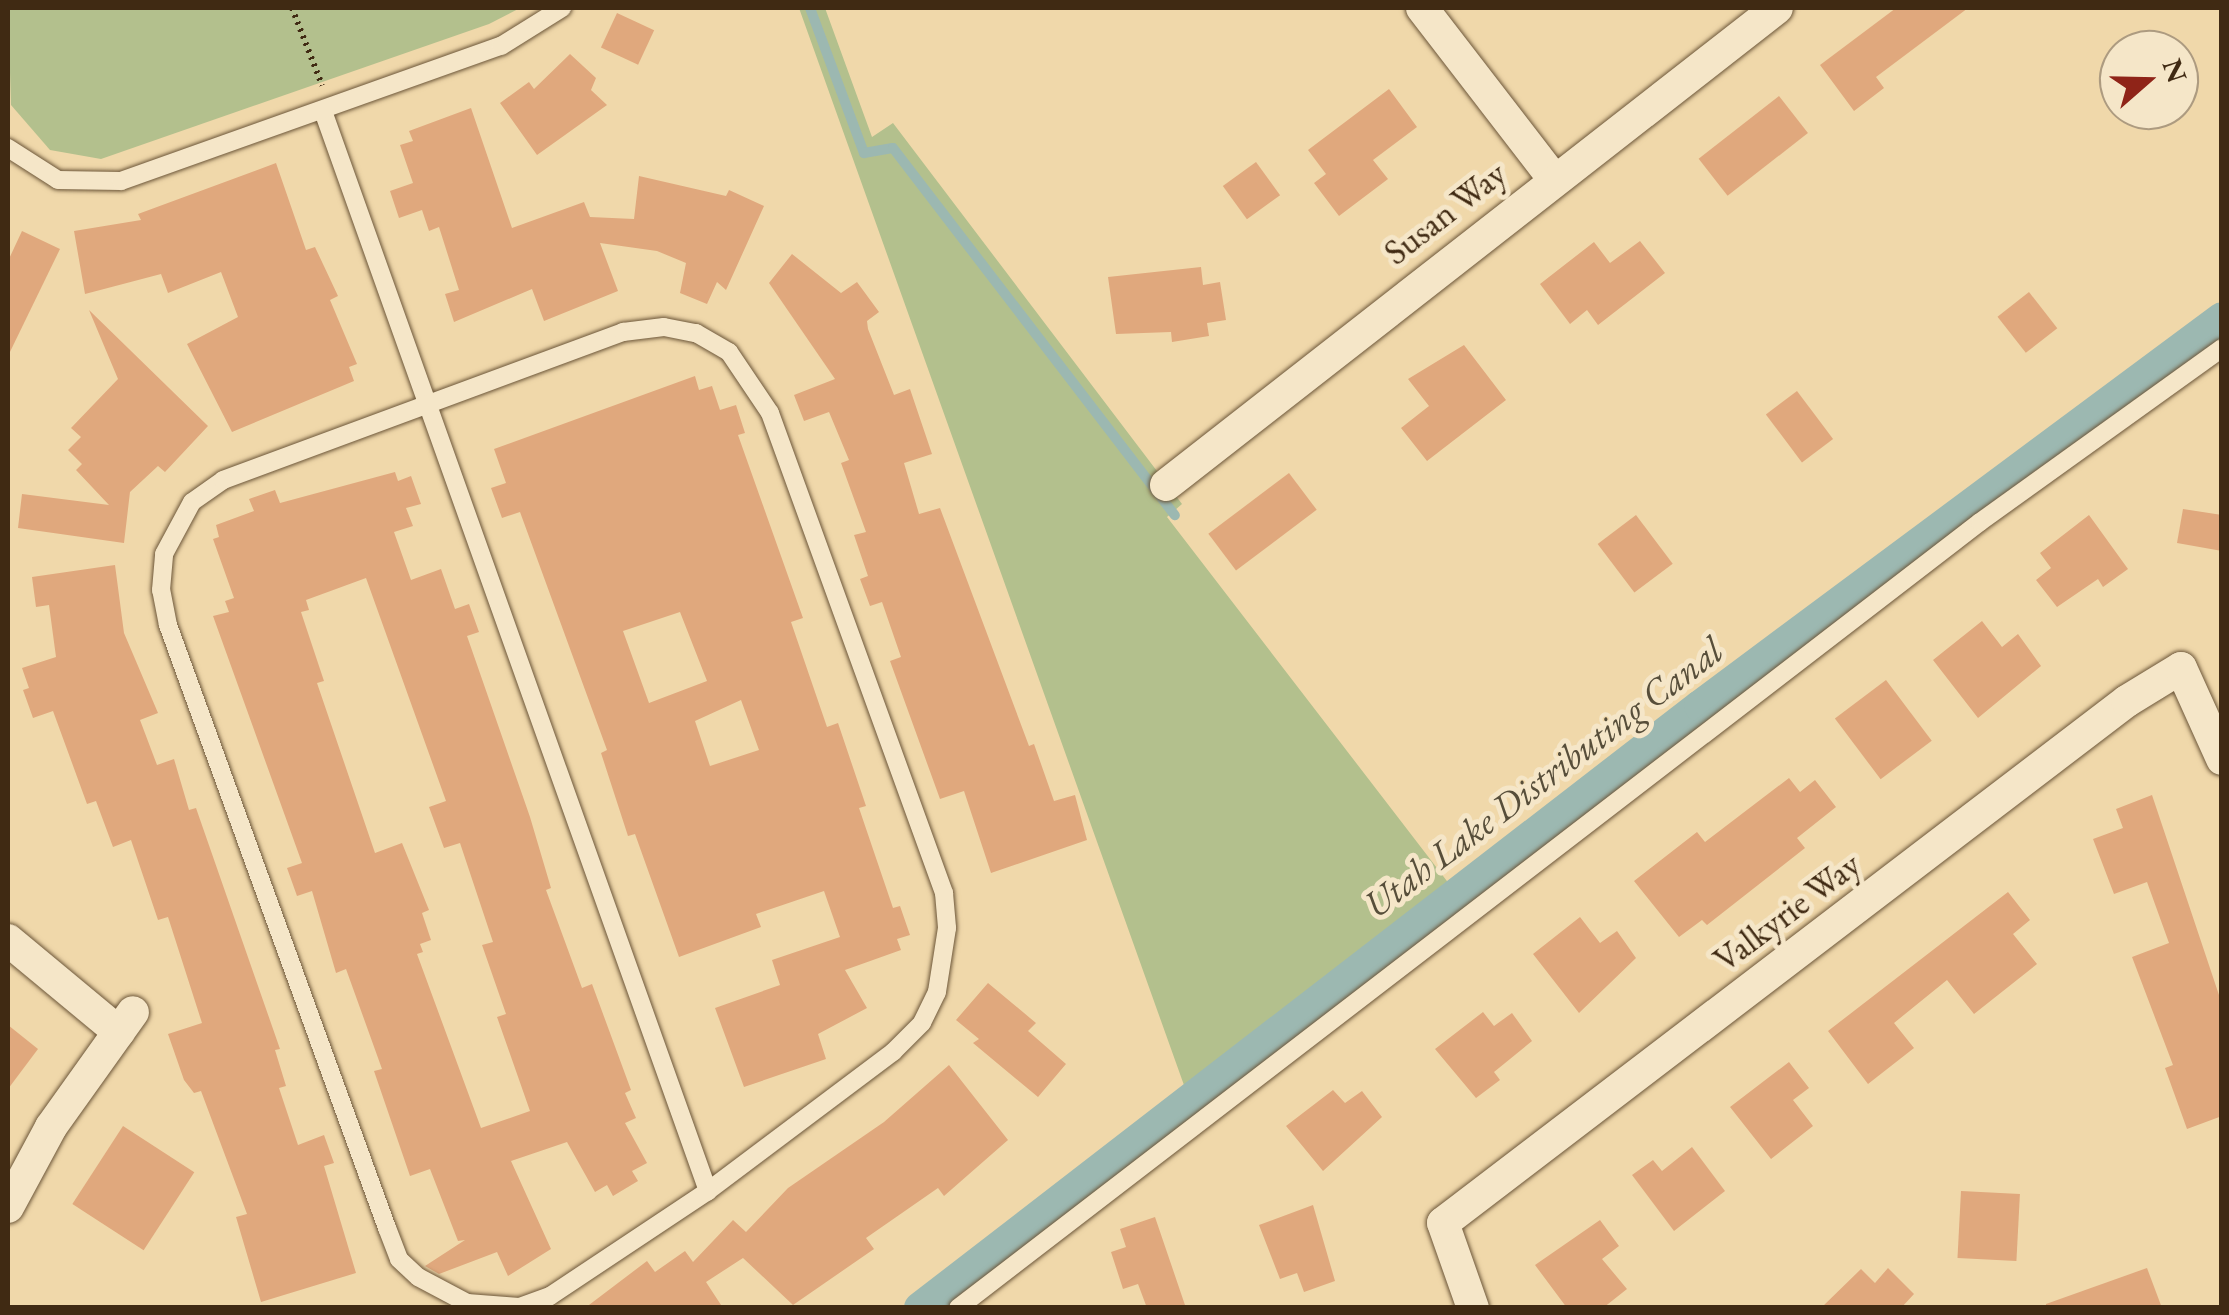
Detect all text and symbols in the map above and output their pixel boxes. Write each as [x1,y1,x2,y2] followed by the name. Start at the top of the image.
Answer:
[2099,30,2199,130] north arrow
[2155,54,2196,87] text: N
[1376,152,1514,274] street label: Susan Way
[1354,627,1732,927] water label: Utah Lake Distributing Canal
[1705,843,1869,981] street label: Valkyrie Way

